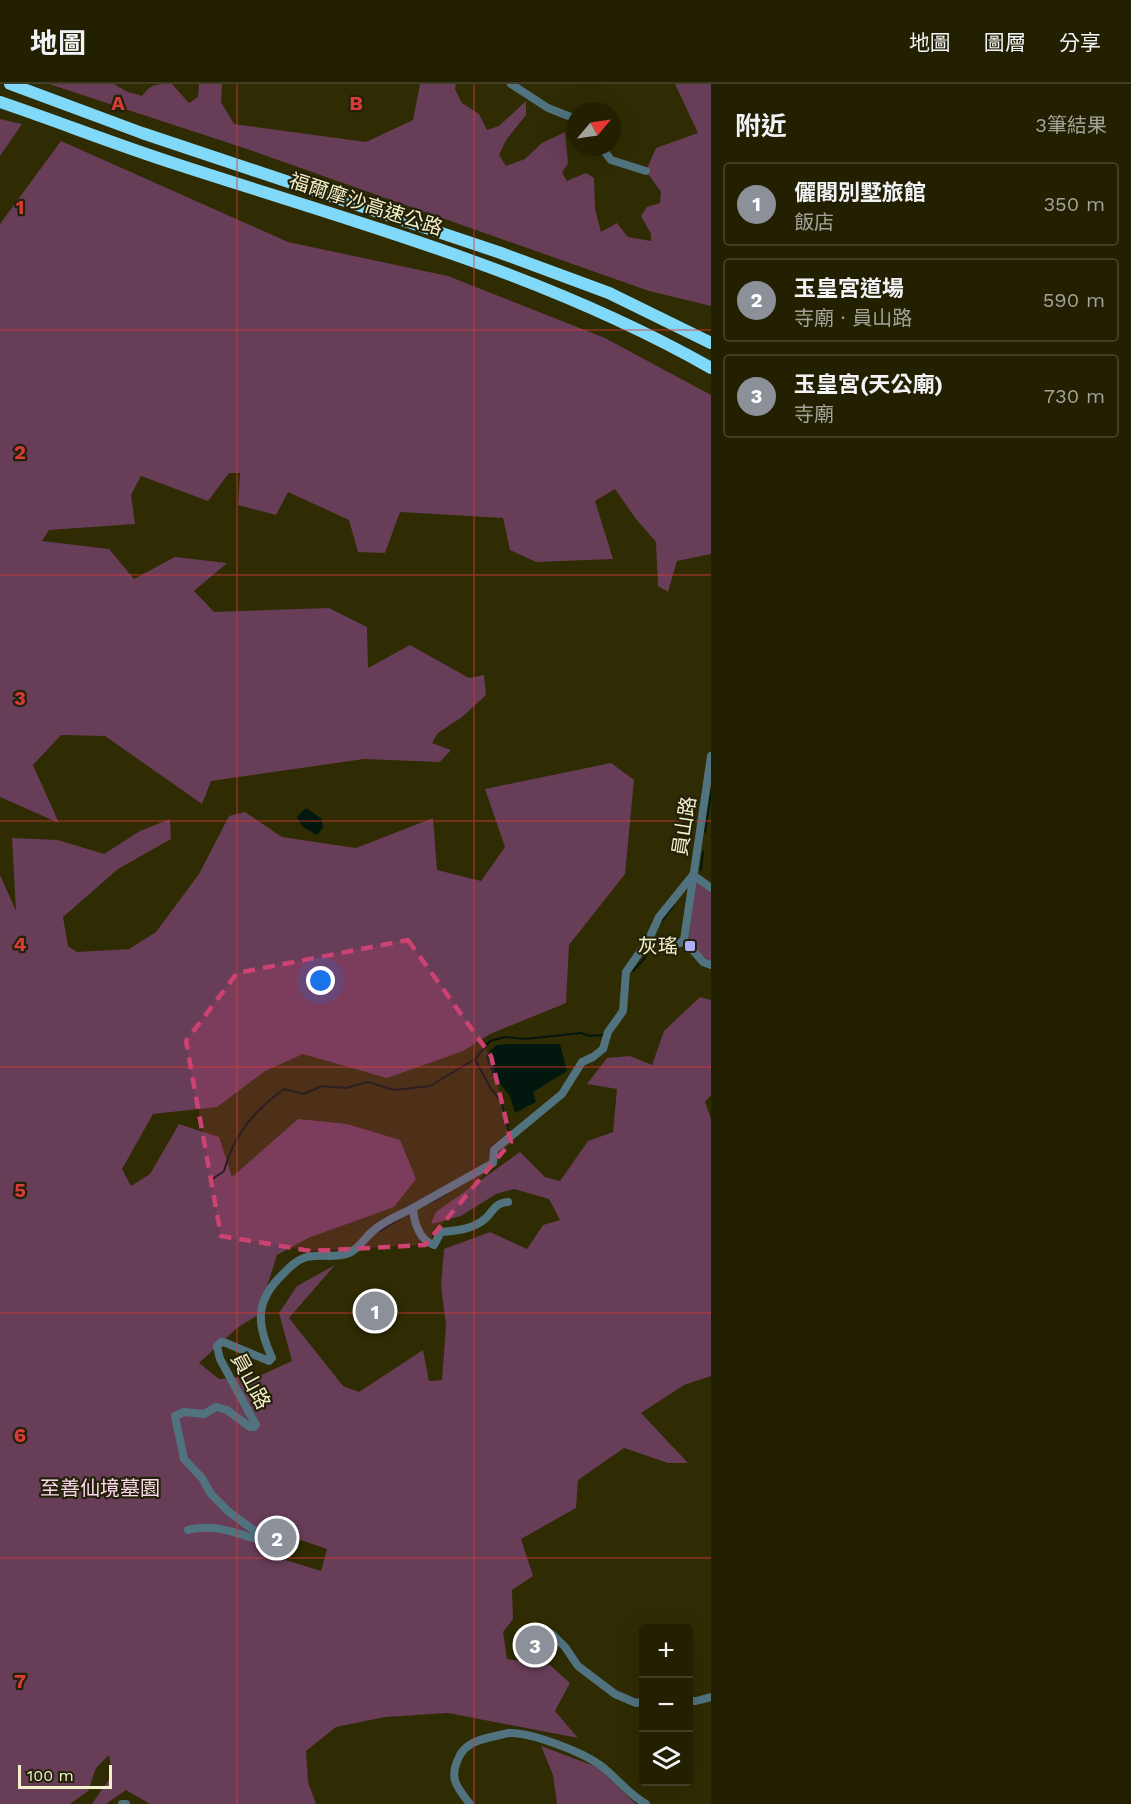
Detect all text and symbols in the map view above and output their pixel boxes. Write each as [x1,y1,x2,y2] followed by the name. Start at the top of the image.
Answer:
[30,27,86,60] text: 地圖
[909,30,951,55] text: 地圖
[984,30,1026,55] text: 圖層
[1059,30,1101,55] text: 分享
[111,91,125,115] text: A
[349,91,363,115] text: B
[567,102,621,156] north arrow
[735,111,787,141] text: 附近
[1035,113,1107,137] text: 3筆結果
[286,168,446,240] street label: 福爾摩沙高速公路
[794,180,926,205] text: 儷閣別墅旅館
[752,192,761,216] text: 1
[1043,192,1105,216] text: 350 m
[16,195,24,219] text: 1
[794,210,834,234] text: 飯店
[794,276,904,301] text: 玉皇宮道場
[751,288,762,312] text: 2
[1043,288,1105,312] text: 590 m
[794,306,912,330] text: 寺廟 · 員山路
[794,372,943,397] text: 玉皇宮(天公廟)
[751,384,762,408] text: 3
[1044,384,1105,408] text: 730 m
[794,402,834,426] text: 寺廟
[14,440,26,464] text: 2
[14,686,26,710] text: 3
[667,794,701,858] street label: 員山路
[14,932,27,956] text: 4
[638,934,678,958] place label: 灰瑤
[683,939,697,953] marker: 灰瑤
[306,966,335,995] your location
[14,1178,26,1202] text: 5
[356,1288,394,1334] pin: 1
[226,1349,276,1413] street label: 員山路
[14,1423,26,1447] text: 6
[40,1476,160,1500] park label: 至善仙境墓園
[258,1516,296,1560] pin: 2
[516,1622,554,1668] pin: 3
[639,1624,693,1786] map controls
[639,1624,693,1678] button: +
[14,1669,26,1693] text: 7
[639,1678,693,1732] button: −
[639,1732,693,1786] button: layers
[18,1762,112,1790] scale bar
[27,1766,74,1785] text: 100 m

